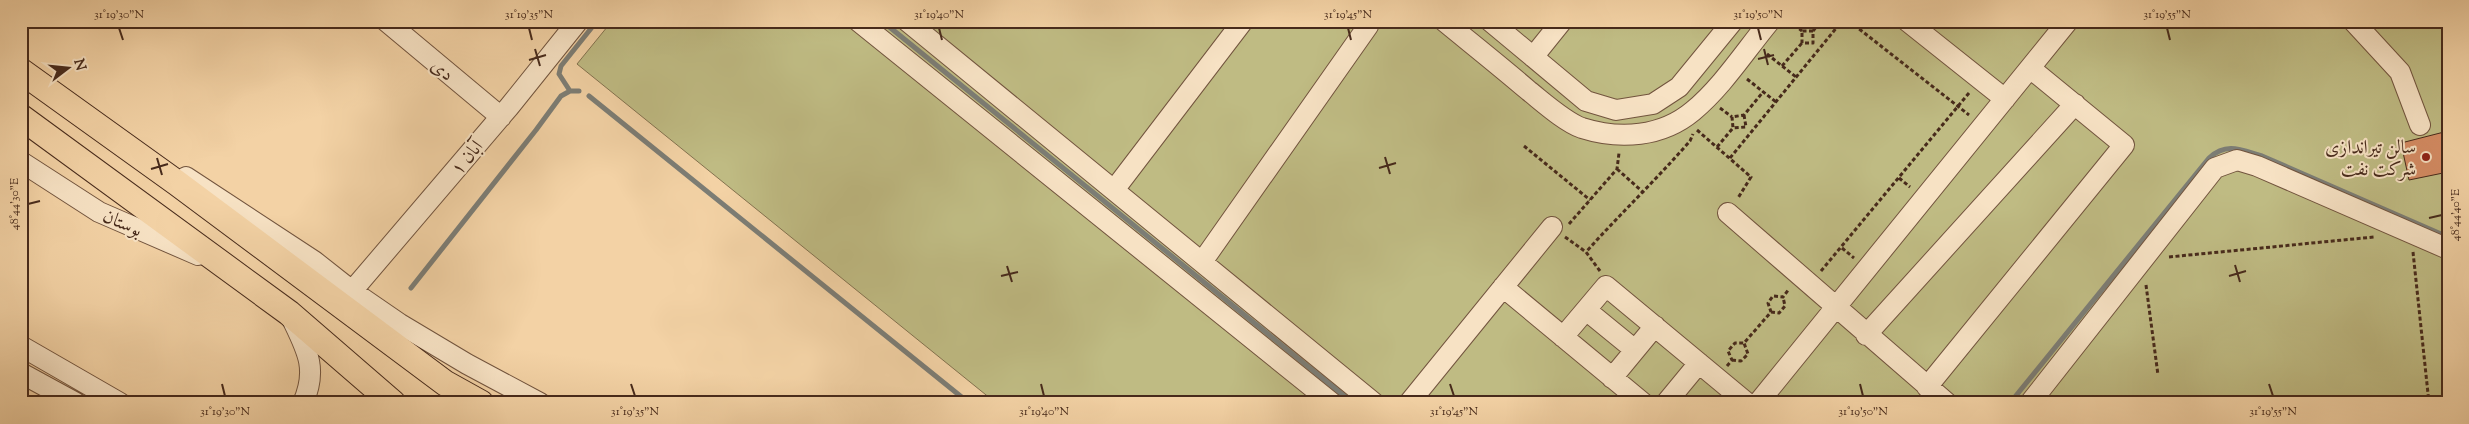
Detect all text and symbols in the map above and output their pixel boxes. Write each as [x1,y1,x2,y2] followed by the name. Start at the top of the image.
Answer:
[94,6,144,24] text: 31°19'30"N
[505,6,554,24] text: 31°19'35"N
[914,6,964,24] text: 31°19'40"N
[1324,6,1373,24] text: 31°19'45"N
[1733,6,1783,24] text: 31°19'50"N
[2143,6,2191,24] text: 31°19'55"N
[42,42,92,92] north arrow
[424,53,459,89] street label: دی
[67,57,90,73] text: N
[445,134,492,182] street label: آبان ۱
[2325,135,2416,184] place label: سالن تیراندازی شرکت نفت
[2420,151,2432,163] marker: سالن تیراندازی شرکت نفت
[6,177,24,230] text: 48°44'30"E
[2447,188,2465,241] text: 48°44'40"E
[98,204,146,245] street label: بوستان
[200,403,250,421] text: 31°19'30"N
[611,403,660,421] text: 31°19'35"N
[1019,403,1069,421] text: 31°19'40"N
[1430,403,1479,421] text: 31°19'45"N
[1838,403,1888,421] text: 31°19'50"N
[2249,403,2297,421] text: 31°19'55"N

